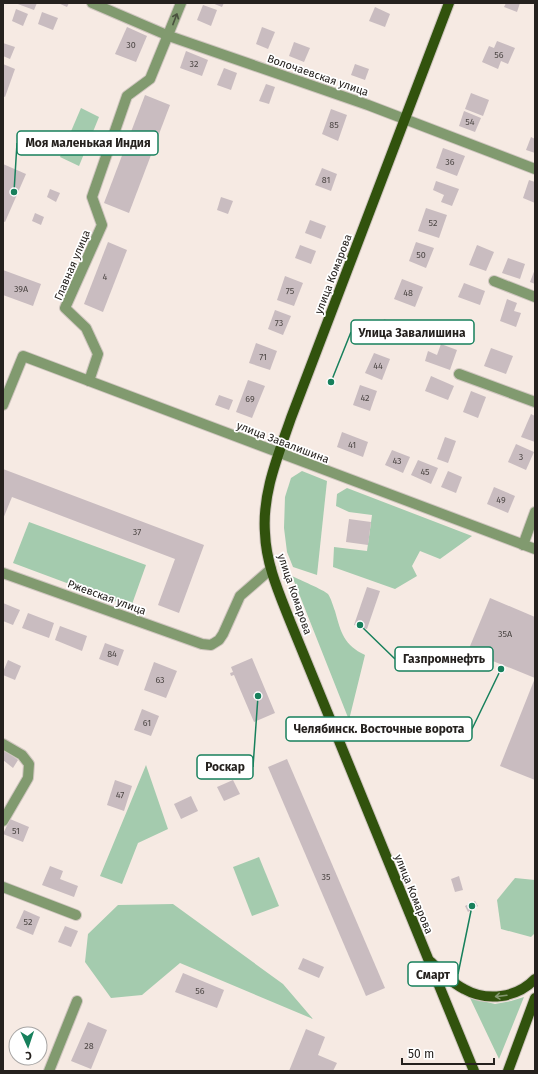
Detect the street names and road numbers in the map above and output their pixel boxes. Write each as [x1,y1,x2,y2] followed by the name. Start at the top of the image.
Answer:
[265,52,370,99] street label: Волочаевская улица
[52,228,93,302] street label: Главная улица
[312,232,355,316] street label: улица Комарова
[235,419,331,466] street label: улица Завалишина
[275,552,314,636] street label: улица Комарова
[66,577,148,618] street label: Ржевская улица
[392,852,435,936] street label: улица Комарова

